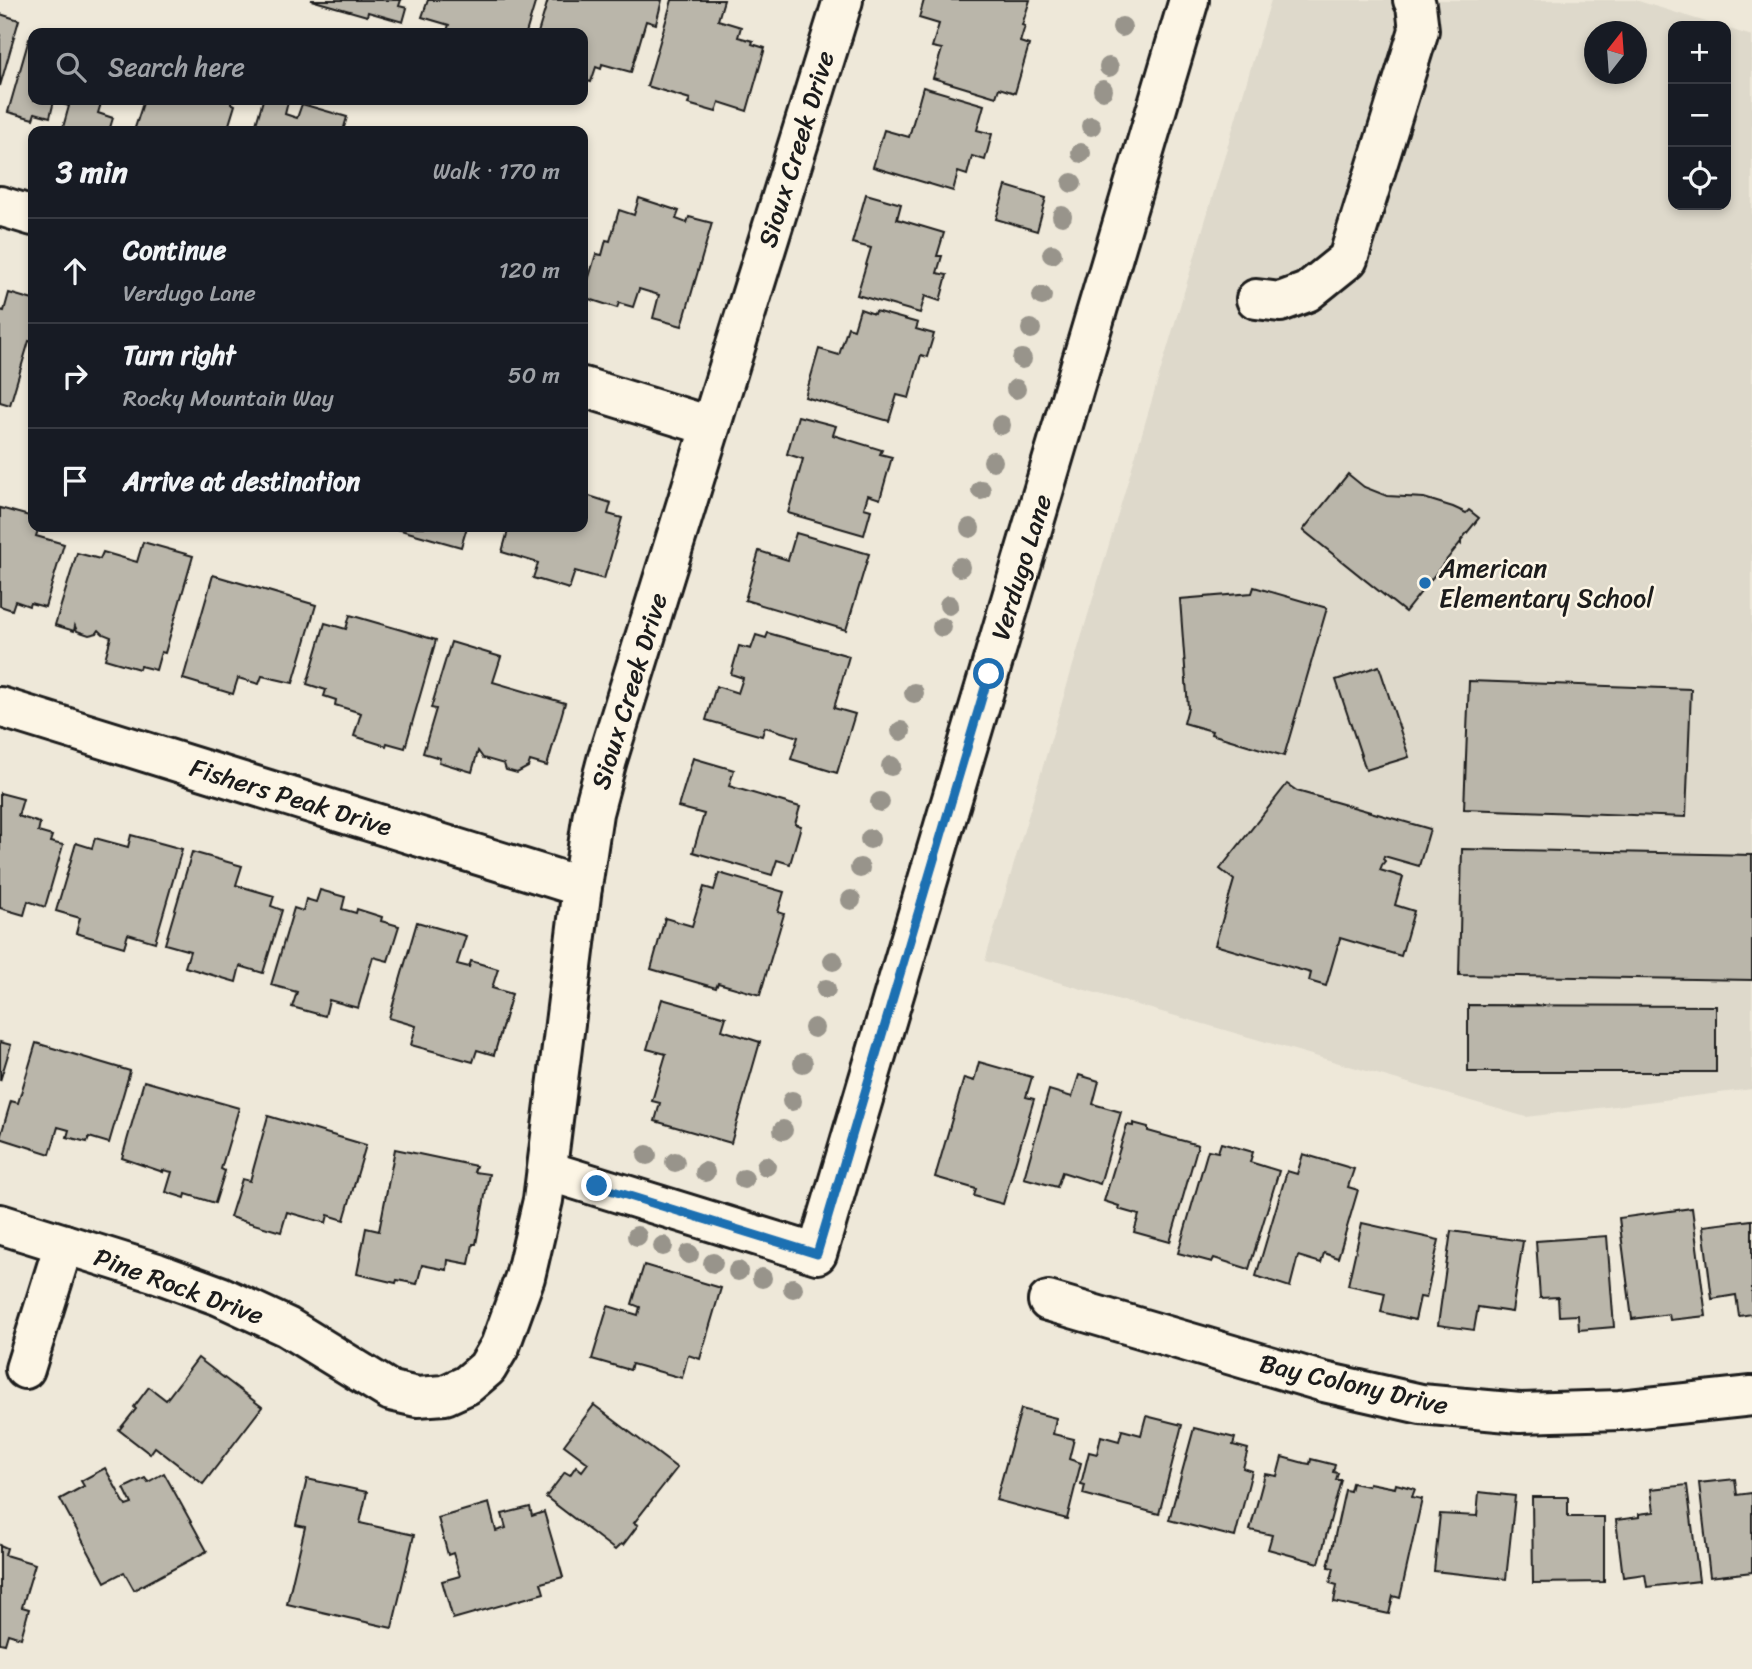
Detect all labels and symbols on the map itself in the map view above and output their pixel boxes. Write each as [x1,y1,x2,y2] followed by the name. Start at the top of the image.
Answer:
[1584,21,1647,84] north arrow
[744,45,848,253] street label: Sioux Creek Drive
[977,488,1065,646] street label: Verdugo Lane
[1438,545,1654,621] place label: American Elementary School
[1417,575,1433,591] marker: American Elementary School
[577,587,681,795] street label: Sioux Creek Drive
[973,658,1004,689] route start
[184,744,398,850] street label: Fishers Peak Drive
[581,1170,612,1201] route end
[87,1234,271,1338] street label: Pine Rock Drive
[1255,1340,1453,1428] street label: Bay Colony Drive

